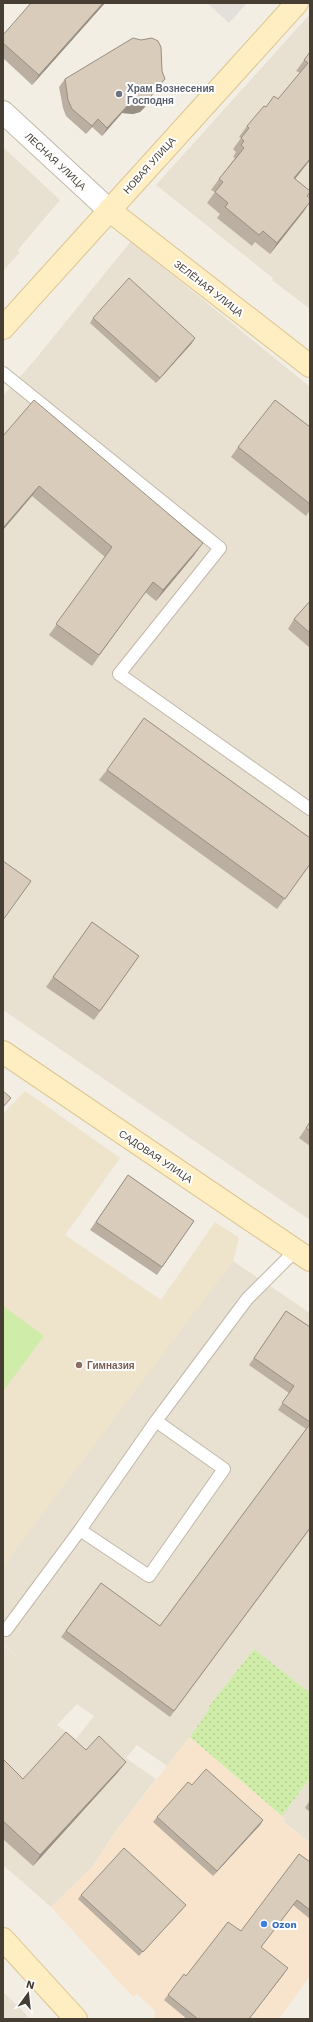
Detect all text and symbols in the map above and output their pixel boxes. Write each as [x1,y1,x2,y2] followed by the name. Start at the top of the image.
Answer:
[127,83,215,106] place label: Храм Вознесения Господня
[114,89,124,99] marker: Храм Вознесения Господня
[23,130,88,192] street label: ЛЕСНАЯ УЛИЦА
[121,134,178,196] street label: НОВАЯ УЛИЦА
[172,258,246,319] street label: ЗЕЛЁНАЯ УЛИЦА
[117,1128,195,1185] street label: САДОВАЯ УЛИЦА
[74,1360,84,1370] marker: Гимназия
[87,1360,135,1371] place label: Гимназия
[259,1919,269,1929] marker: Ozon
[272,1919,297,1930] place label: Ozon
[8,1974,48,2014] north arrow
[25,1977,36,1992] text: N

